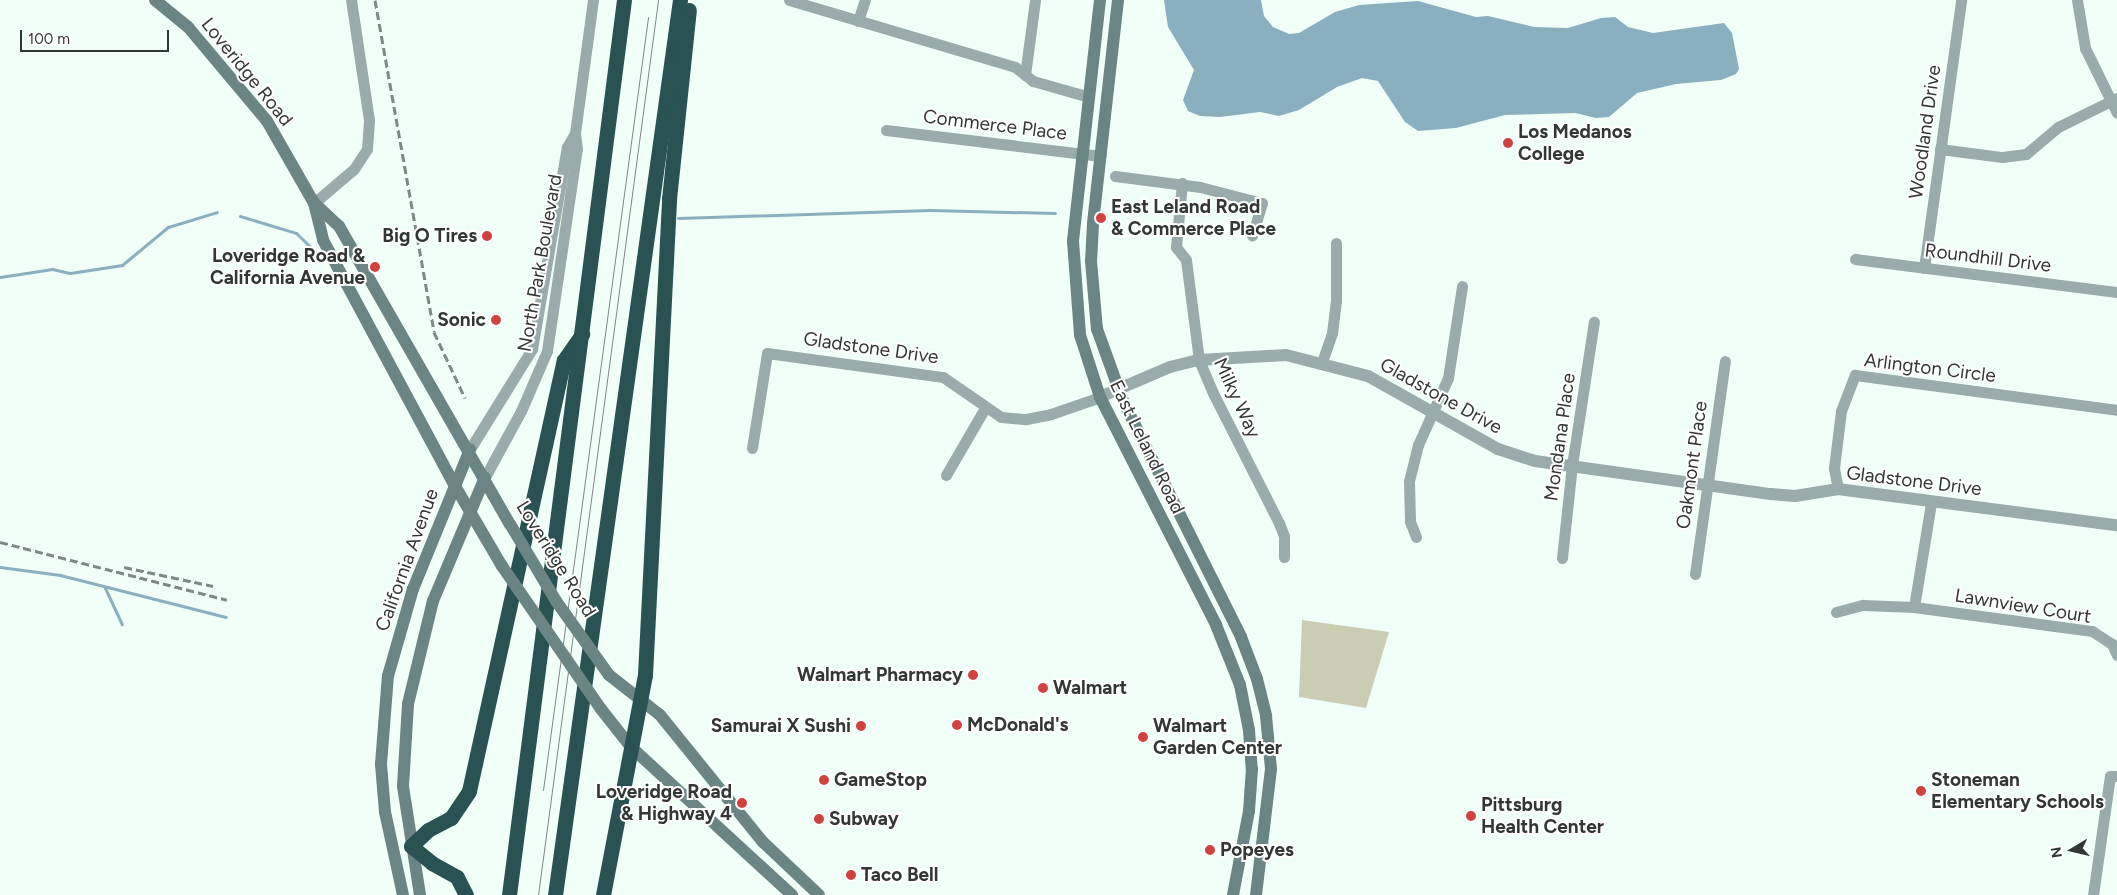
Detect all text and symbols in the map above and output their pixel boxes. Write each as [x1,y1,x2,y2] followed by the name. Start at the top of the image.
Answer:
[196,13,298,131] street label: Loveridge Road
[22,20,171,52] scale bar
[28,30,70,48] text: 100 m
[1904,64,1946,200] street label: Woodland Drive
[922,105,1068,145] street label: Commerce Place
[1518,121,1632,165] place label: Los Medanos College
[1502,137,1514,149] marker: Los Medanos College
[513,172,567,354] street label: North Park Boulevard
[1111,196,1276,240] place label: East Leland Road & Commerce Place
[1095,212,1107,224] marker: East Leland Road & Commerce Place
[382,225,477,247] place label: Big O Tires
[481,230,493,242] marker: Big O Tires
[1923,239,2053,277] street label: Roundhill Drive
[210,245,365,289] place label: Loveridge Road & California Avenue
[369,261,381,273] marker: Loveridge Road & California Avenue
[437,309,486,331] place label: Sonic
[490,314,502,326] marker: Sonic
[802,327,940,369] street label: Gladstone Drive
[1863,349,1997,387] street label: Arlington Circle
[1376,353,1506,439] street label: Gladstone Drive
[1209,354,1265,442] street label: Milky Way
[1540,372,1580,502] street label: Mondana Place
[1105,376,1189,518] street label: East Leland Road
[1672,400,1712,530] street label: Oakmont Place
[1845,461,1983,501] street label: Gladstone Drive
[371,486,443,634] street label: California Avenue
[511,497,601,621] street label: Loveridge Road
[1953,584,2093,628] street label: Lawnview Court
[797,664,963,686] place label: Walmart Pharmacy
[967,669,979,681] marker: Walmart Pharmacy
[1053,677,1127,699] place label: Walmart
[1037,682,1049,694] marker: Walmart
[967,714,1068,736] place label: McDonald's
[711,715,851,737] place label: Samurai X Sushi
[1153,715,1282,759] place label: Walmart Garden Center
[951,719,963,731] marker: McDonald's
[855,720,867,732] marker: Samurai X Sushi
[1137,731,1149,743] marker: Walmart Garden Center
[834,769,927,791] place label: GameStop
[1931,769,2104,813] place label: Stoneman Elementary Schools
[818,774,830,786] marker: GameStop
[596,781,732,825] place label: Loveridge Road & Highway 4
[1915,785,1927,797] marker: Stoneman Elementary Schools
[1481,794,1604,838] place label: Pittsburg Health Center
[736,797,748,809] marker: Loveridge Road & Highway 4
[829,808,899,830] place label: Subway
[1465,810,1477,822] marker: Pittsburg Health Center
[813,813,825,825] marker: Subway
[2047,825,2097,875] north arrow
[1220,839,1294,861] place label: Popeyes
[1204,844,1216,856] marker: Popeyes
[2047,846,2066,859] text: N
[861,864,938,886] place label: Taco Bell
[845,869,857,881] marker: Taco Bell

